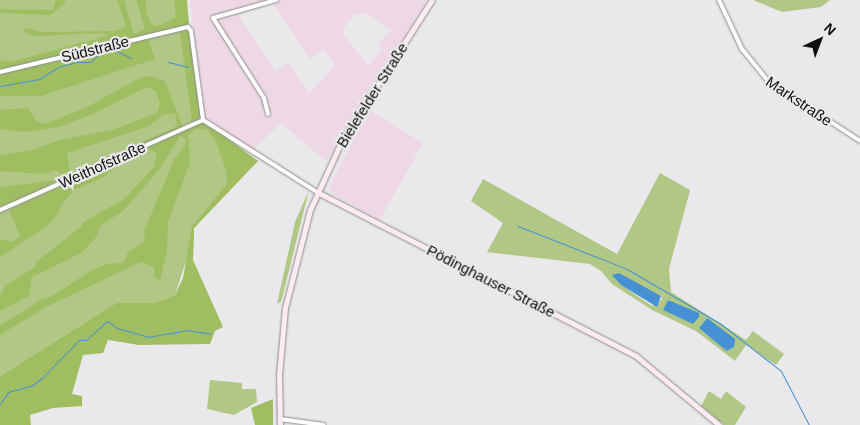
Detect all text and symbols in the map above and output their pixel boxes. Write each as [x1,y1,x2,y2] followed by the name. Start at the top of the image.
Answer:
[795,15,845,65] north arrow
[821,20,839,38] text: N
[59,32,131,66] street label: Südstraße
[333,39,411,151] street label: Bielefelder Straße
[763,72,835,130] street label: Markstraße
[56,138,148,192] street label: Weithofstraße
[424,241,558,321] street label: Pödinghauser Straße

